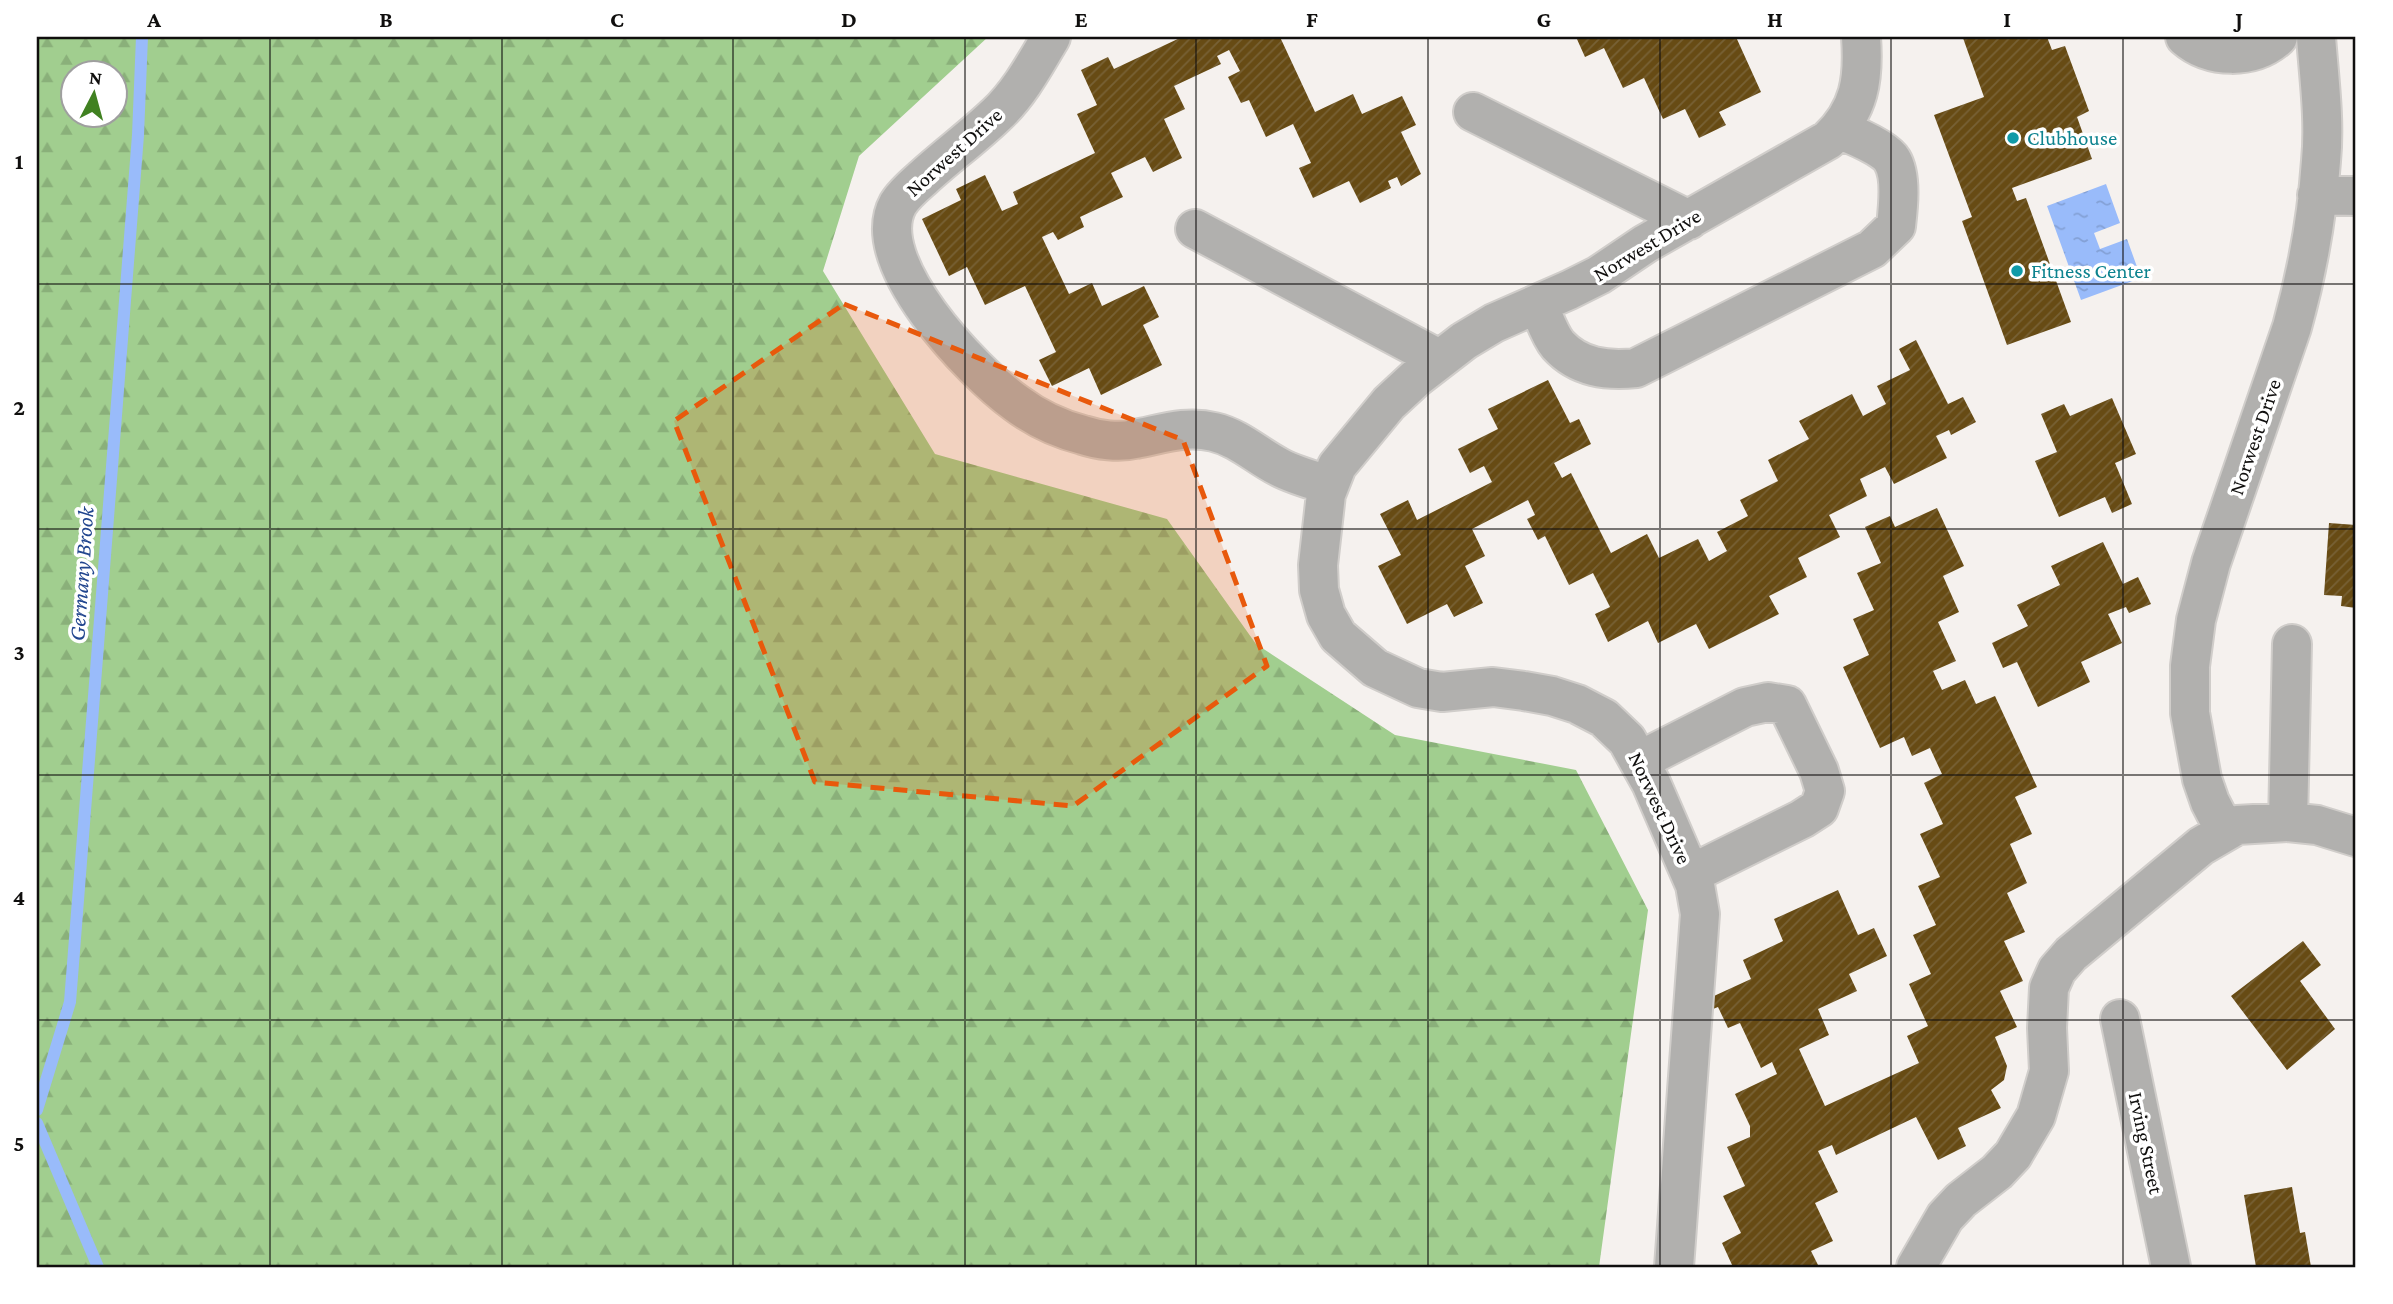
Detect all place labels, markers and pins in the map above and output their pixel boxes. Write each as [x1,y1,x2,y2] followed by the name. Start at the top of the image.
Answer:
[2027,126,2117,150] place label: Clubhouse
[2005,130,2021,146] marker: Clubhouse
[2031,259,2151,283] place label: Fitness Center
[2009,263,2025,279] marker: Fitness Center

